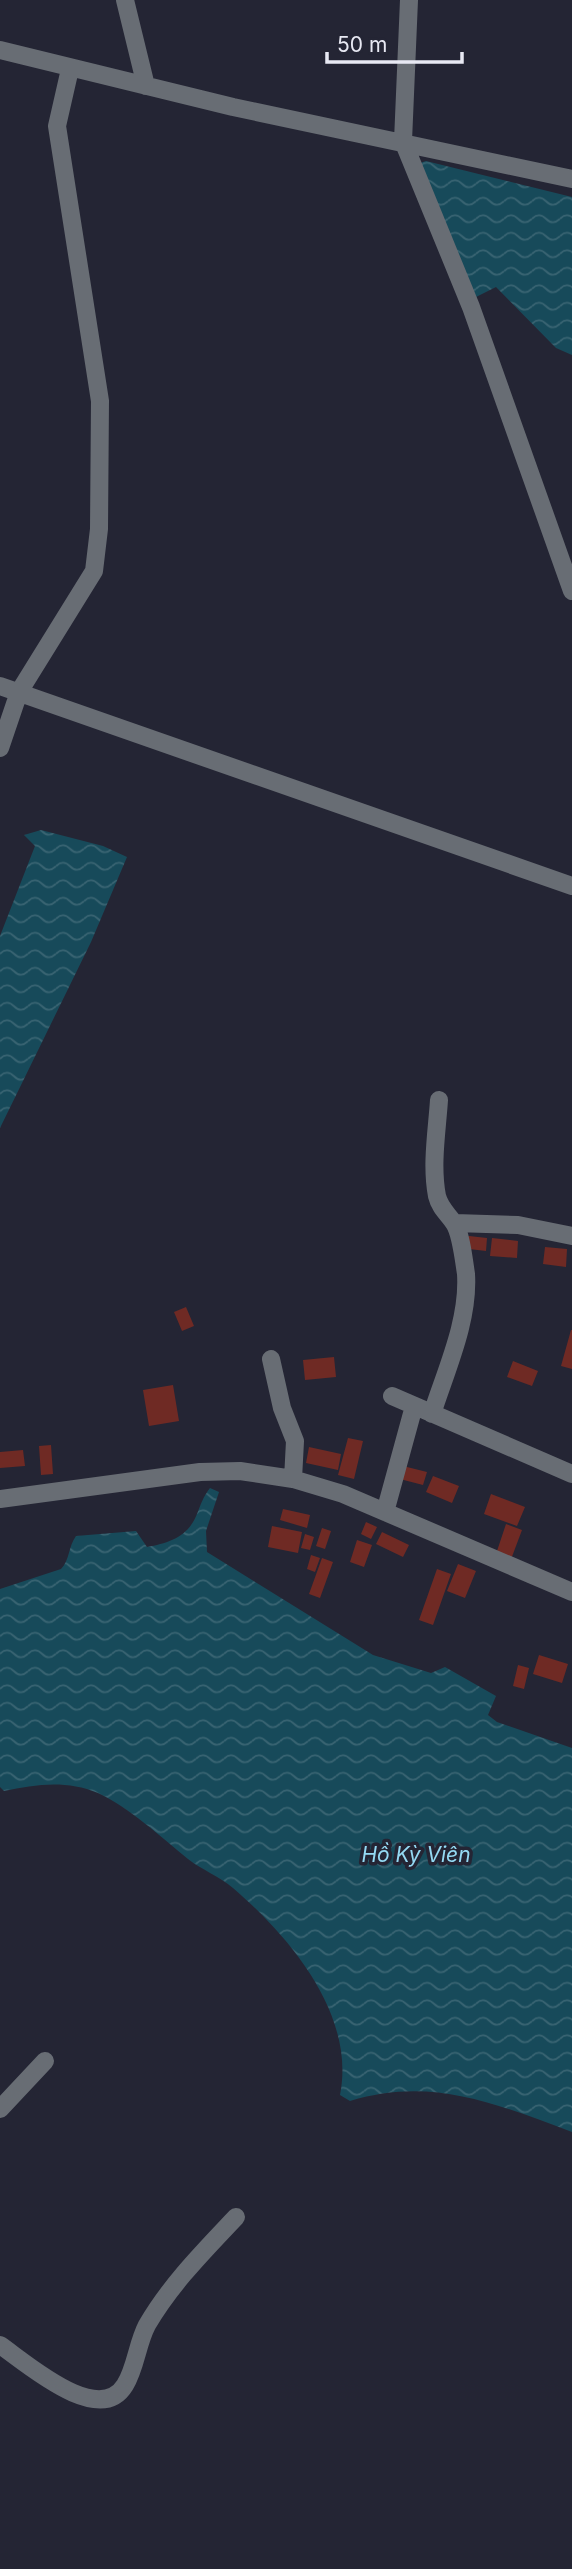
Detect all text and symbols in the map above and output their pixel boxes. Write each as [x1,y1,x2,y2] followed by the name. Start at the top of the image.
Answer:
[327,21,462,65] scale bar
[337,32,387,57] text: 50 m
[361,1842,471,1867] water label: Hồ Kỳ Viên

